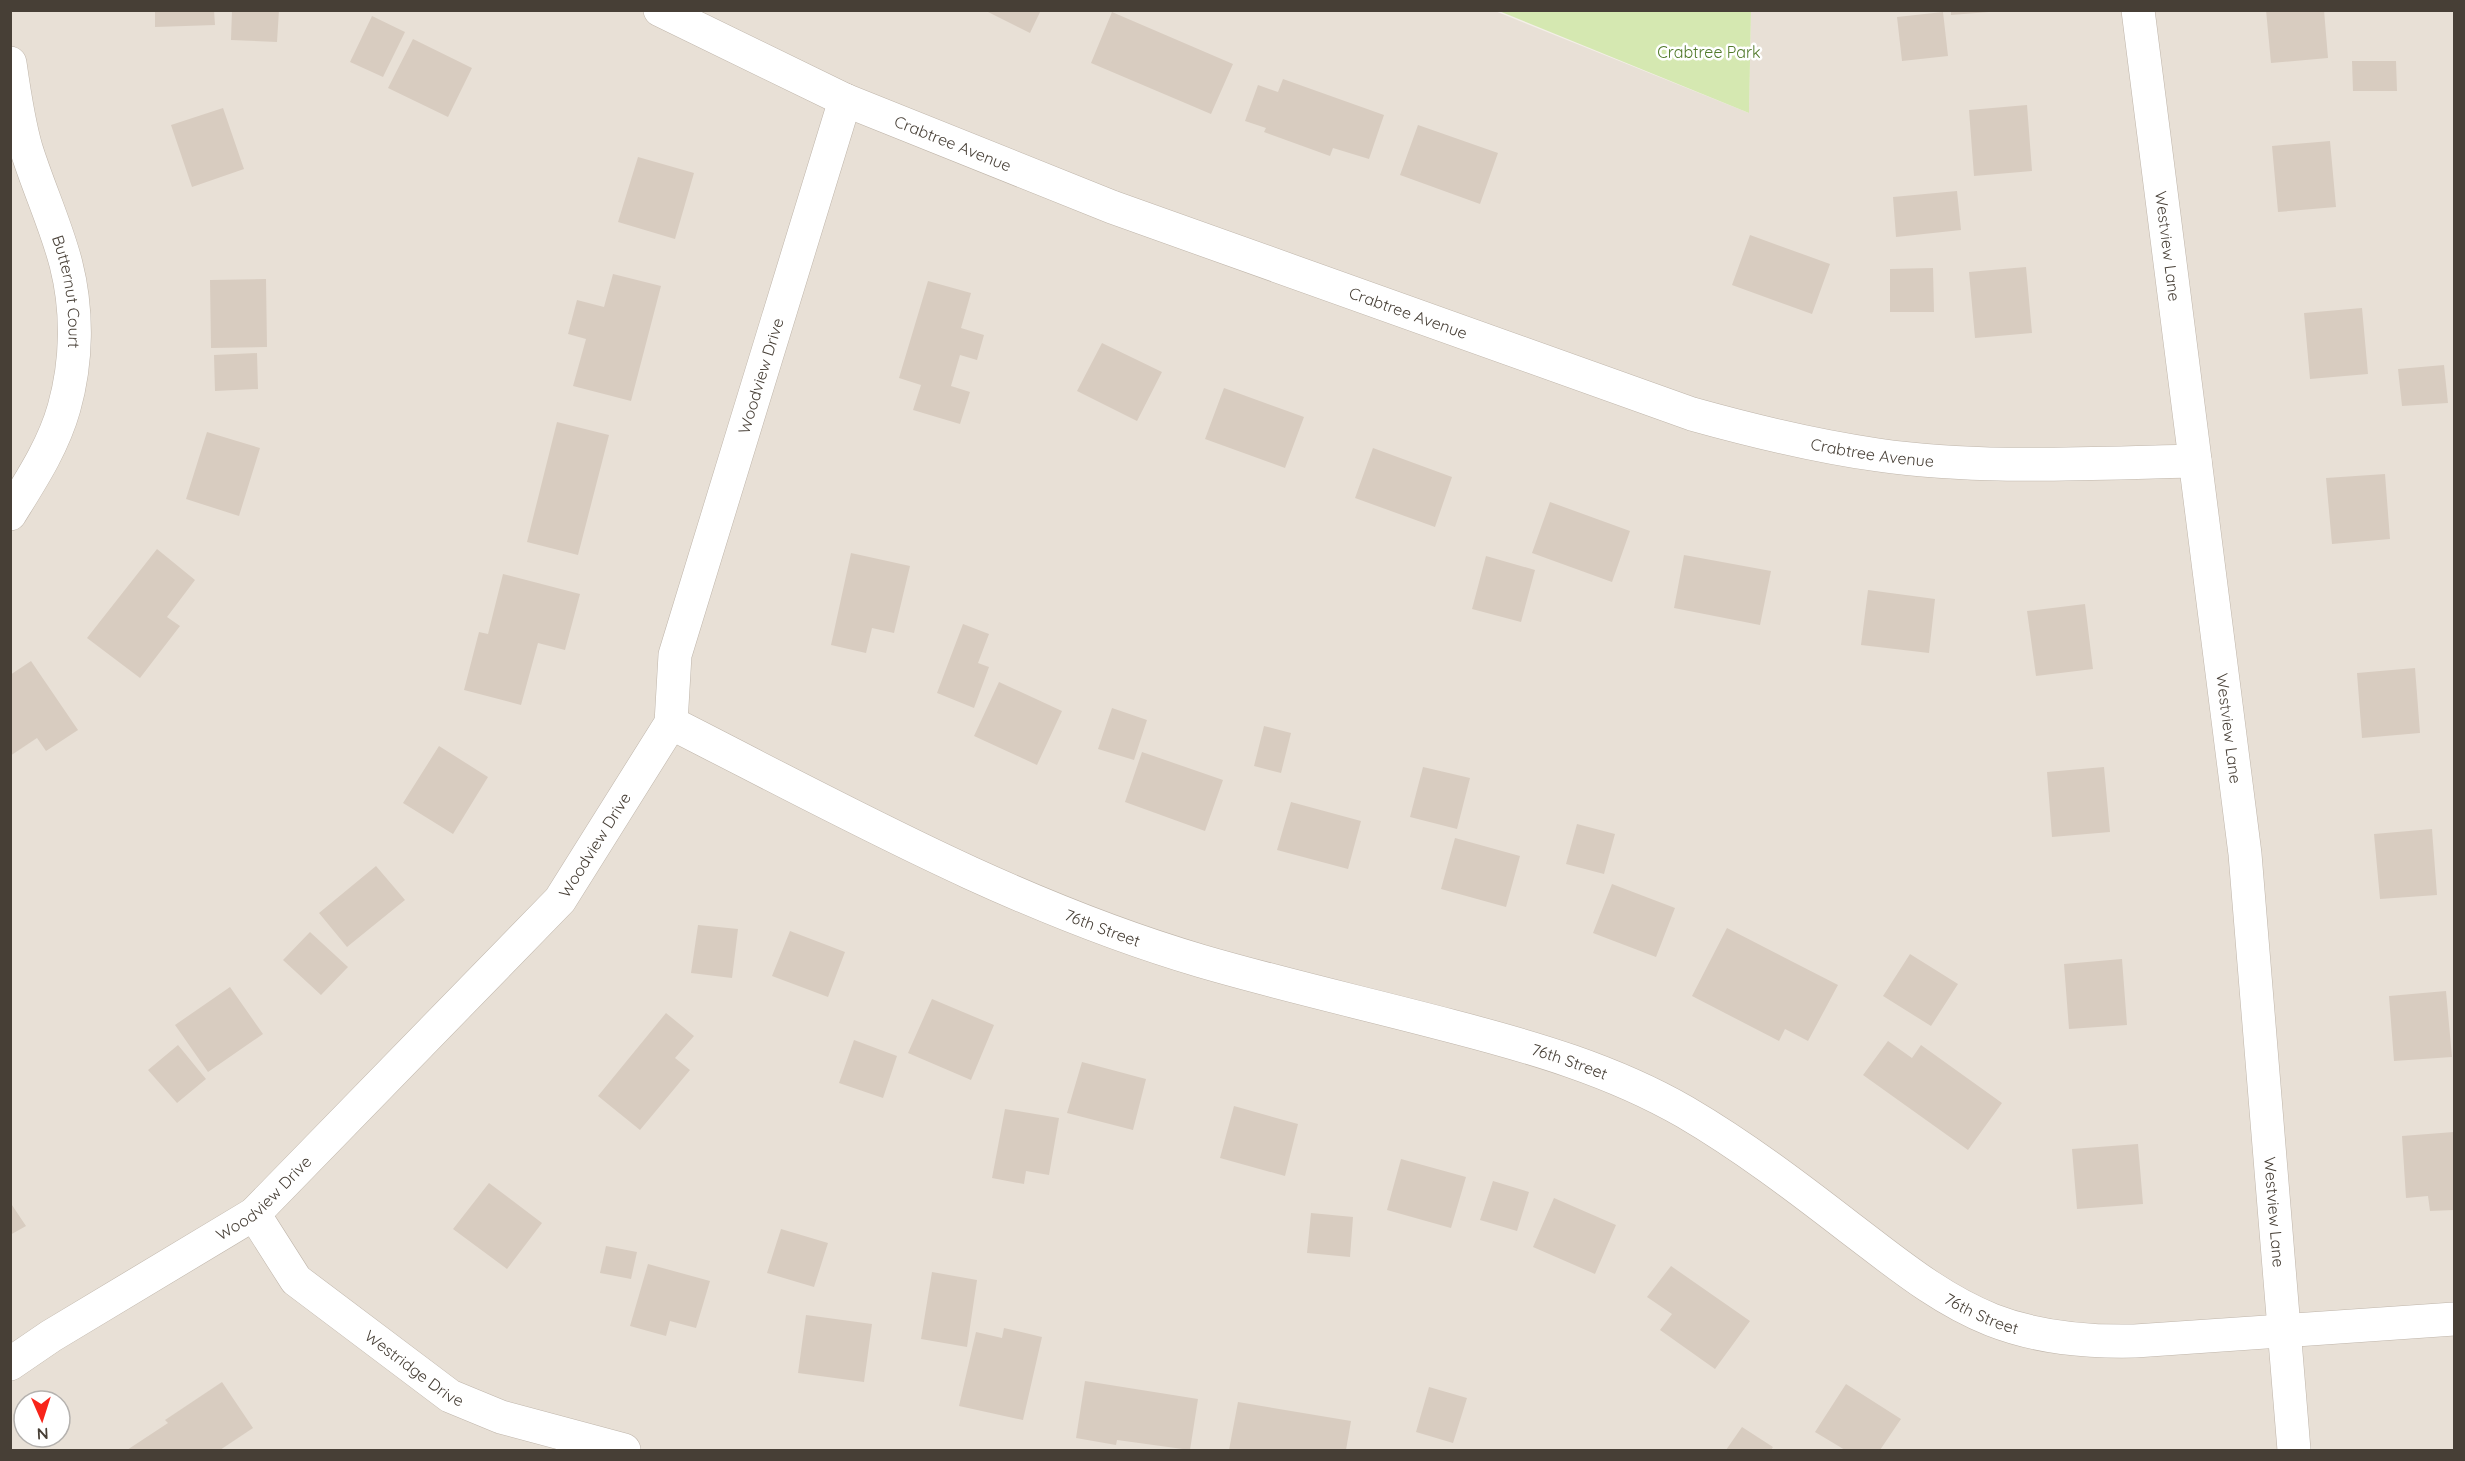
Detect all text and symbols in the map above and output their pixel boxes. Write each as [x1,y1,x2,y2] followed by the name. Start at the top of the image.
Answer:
[1657,42,1761,62] park label: Crabtree Park
[892,111,1014,176] street label: Crabtree Avenue
[2151,190,2185,302] street label: Westview Lane
[48,233,84,349] street label: Butternut Court
[1346,282,1470,343] street label: Crabtree Avenue
[733,315,788,436] street label: Woodview Drive
[1809,434,1935,471] street label: Crabtree Avenue
[2212,672,2246,785] street label: Westview Lane
[554,789,635,901] street label: Woodview Drive
[1062,904,1143,951] street label: 76th Street
[1529,1039,1610,1084] street label: 76th Street
[212,1151,315,1245] street label: Woodview Drive
[2260,1156,2289,1268] street label: Westview Lane
[1941,1288,2021,1338] street label: 76th Street
[361,1325,467,1411] street label: Westridge Drive
[12,1389,72,1449] north arrow
[36,1424,49,1444] text: N

